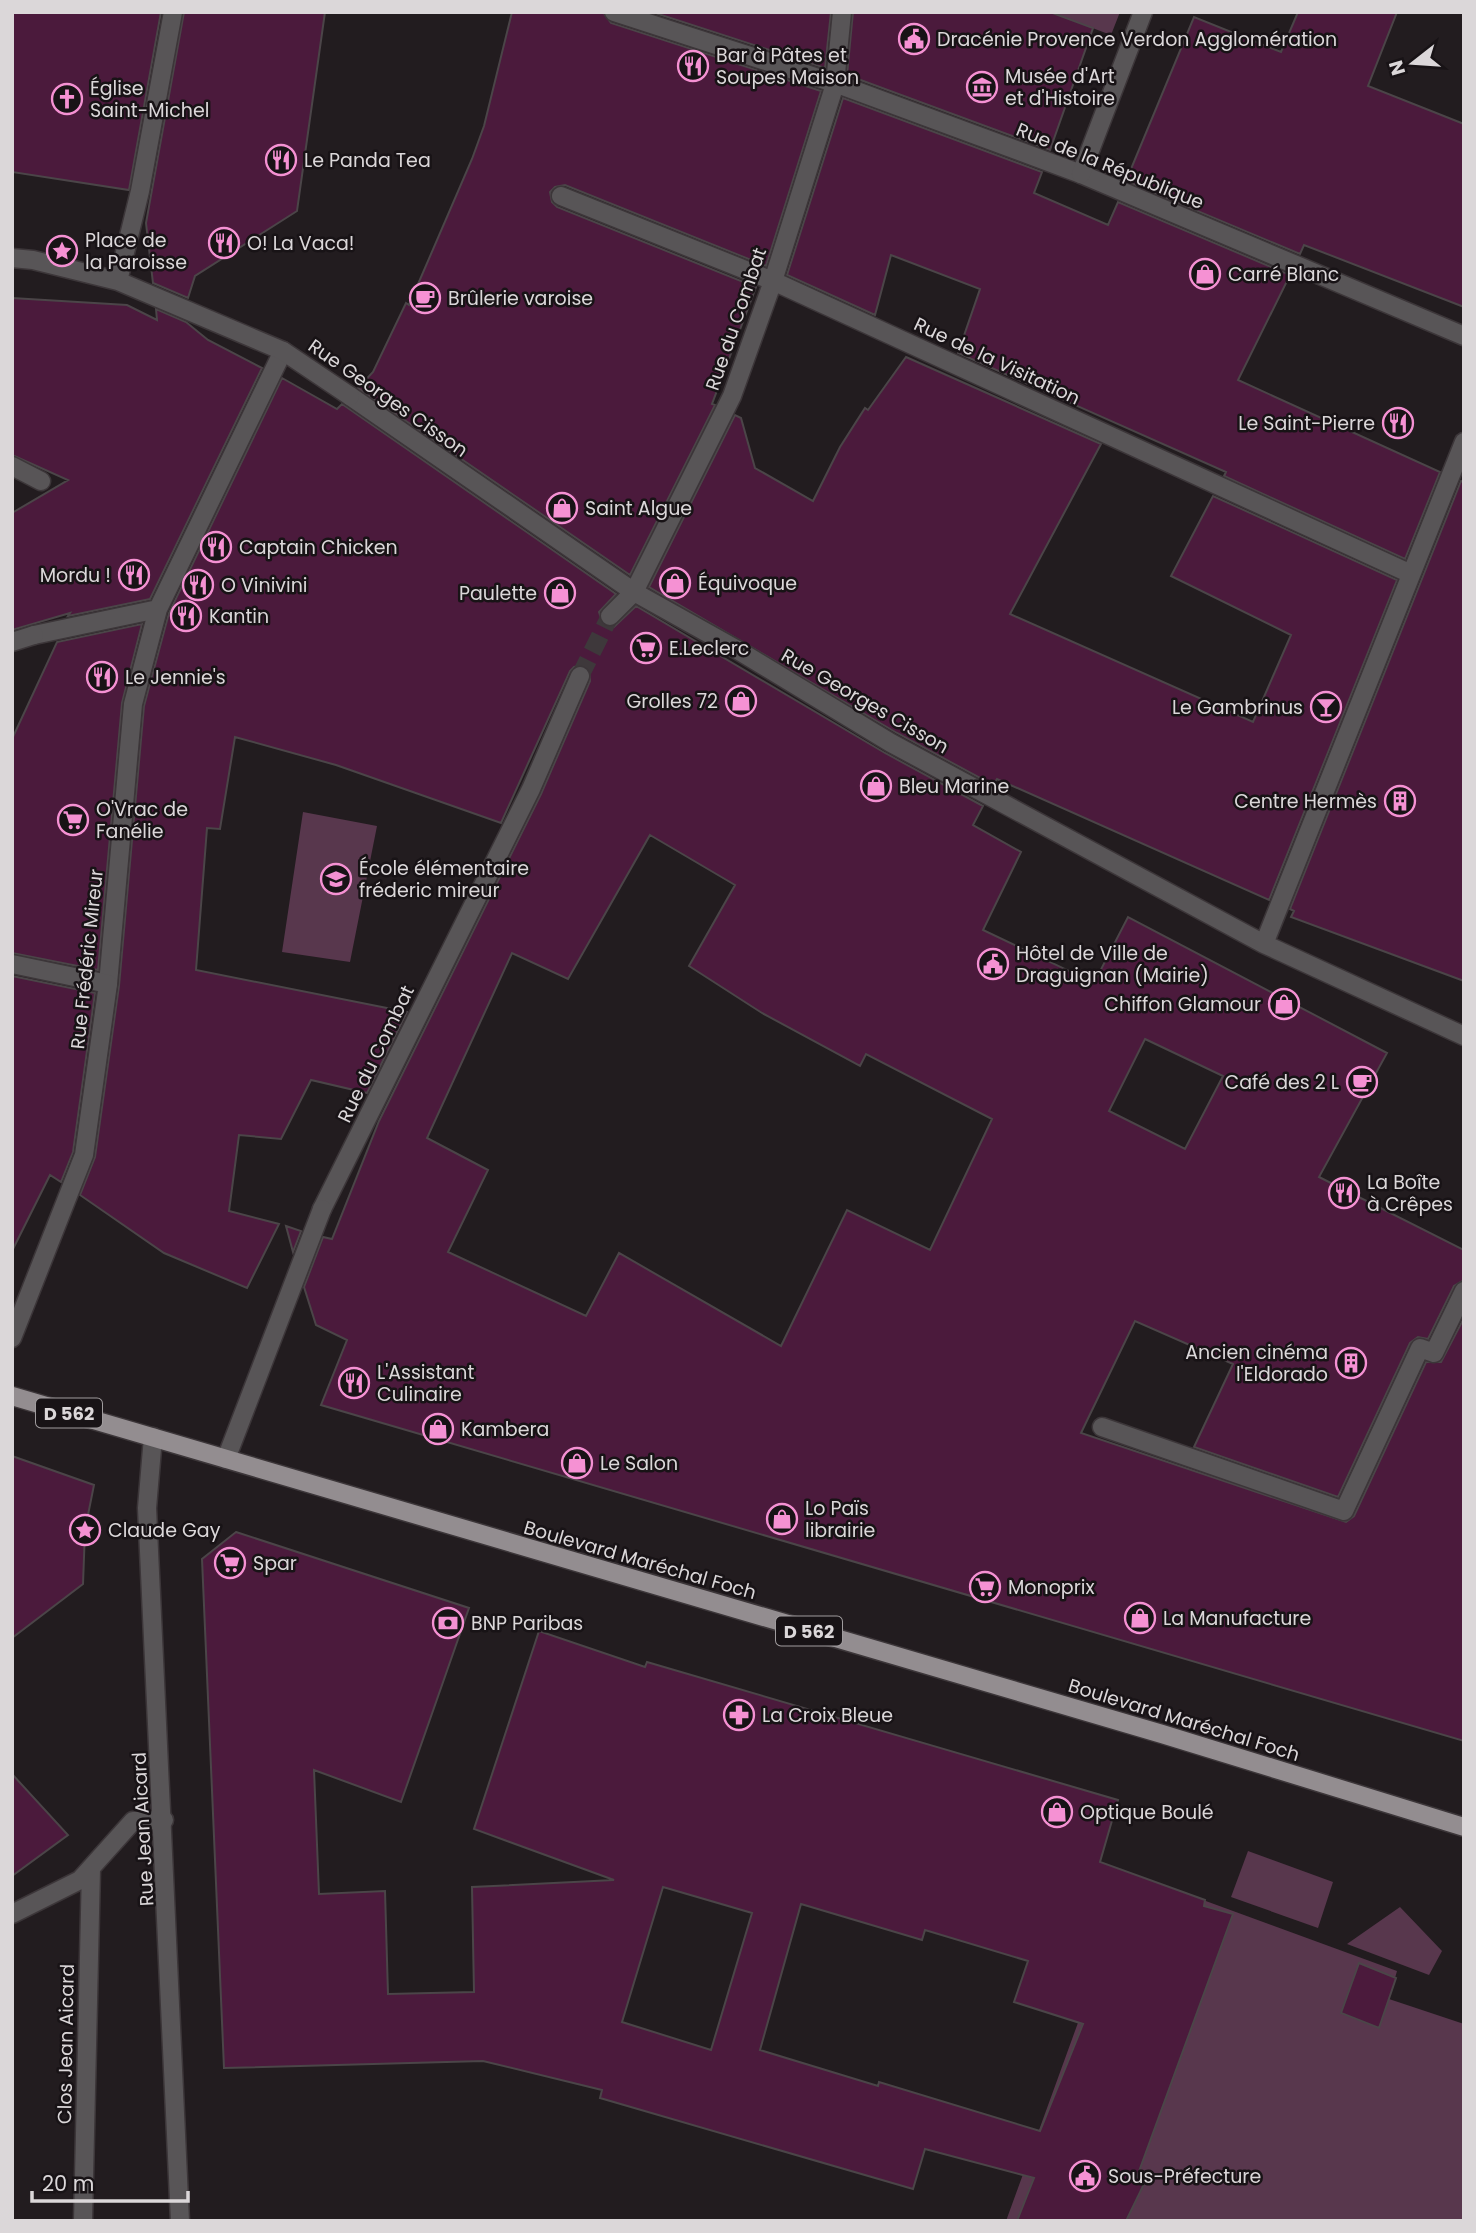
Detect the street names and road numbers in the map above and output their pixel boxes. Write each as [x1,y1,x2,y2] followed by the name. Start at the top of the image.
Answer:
[1012,116,1208,216] street label: Rue de la République
[699,244,773,394] street label: Rue du Combat
[909,311,1085,411] street label: Rue de la Visitation
[303,333,473,463] street label: Rue Georges Cisson
[776,642,954,760] street label: Rue Georges Cisson
[64,868,110,1050] street label: Rue Frédéric Mireur
[331,981,421,1127] street label: Rue du Combat
[36,1398,102,1428] road number: D 562
[521,1514,759,1606] street label: Boulevard Maréchal Foch
[776,1616,842,1646] road number: D 562
[1065,1672,1303,1768] street label: Boulevard Maréchal Foch
[125,1751,161,1907] street label: Rue Jean Aicard
[51,1964,81,2124] street label: Clos Jean Aicard

